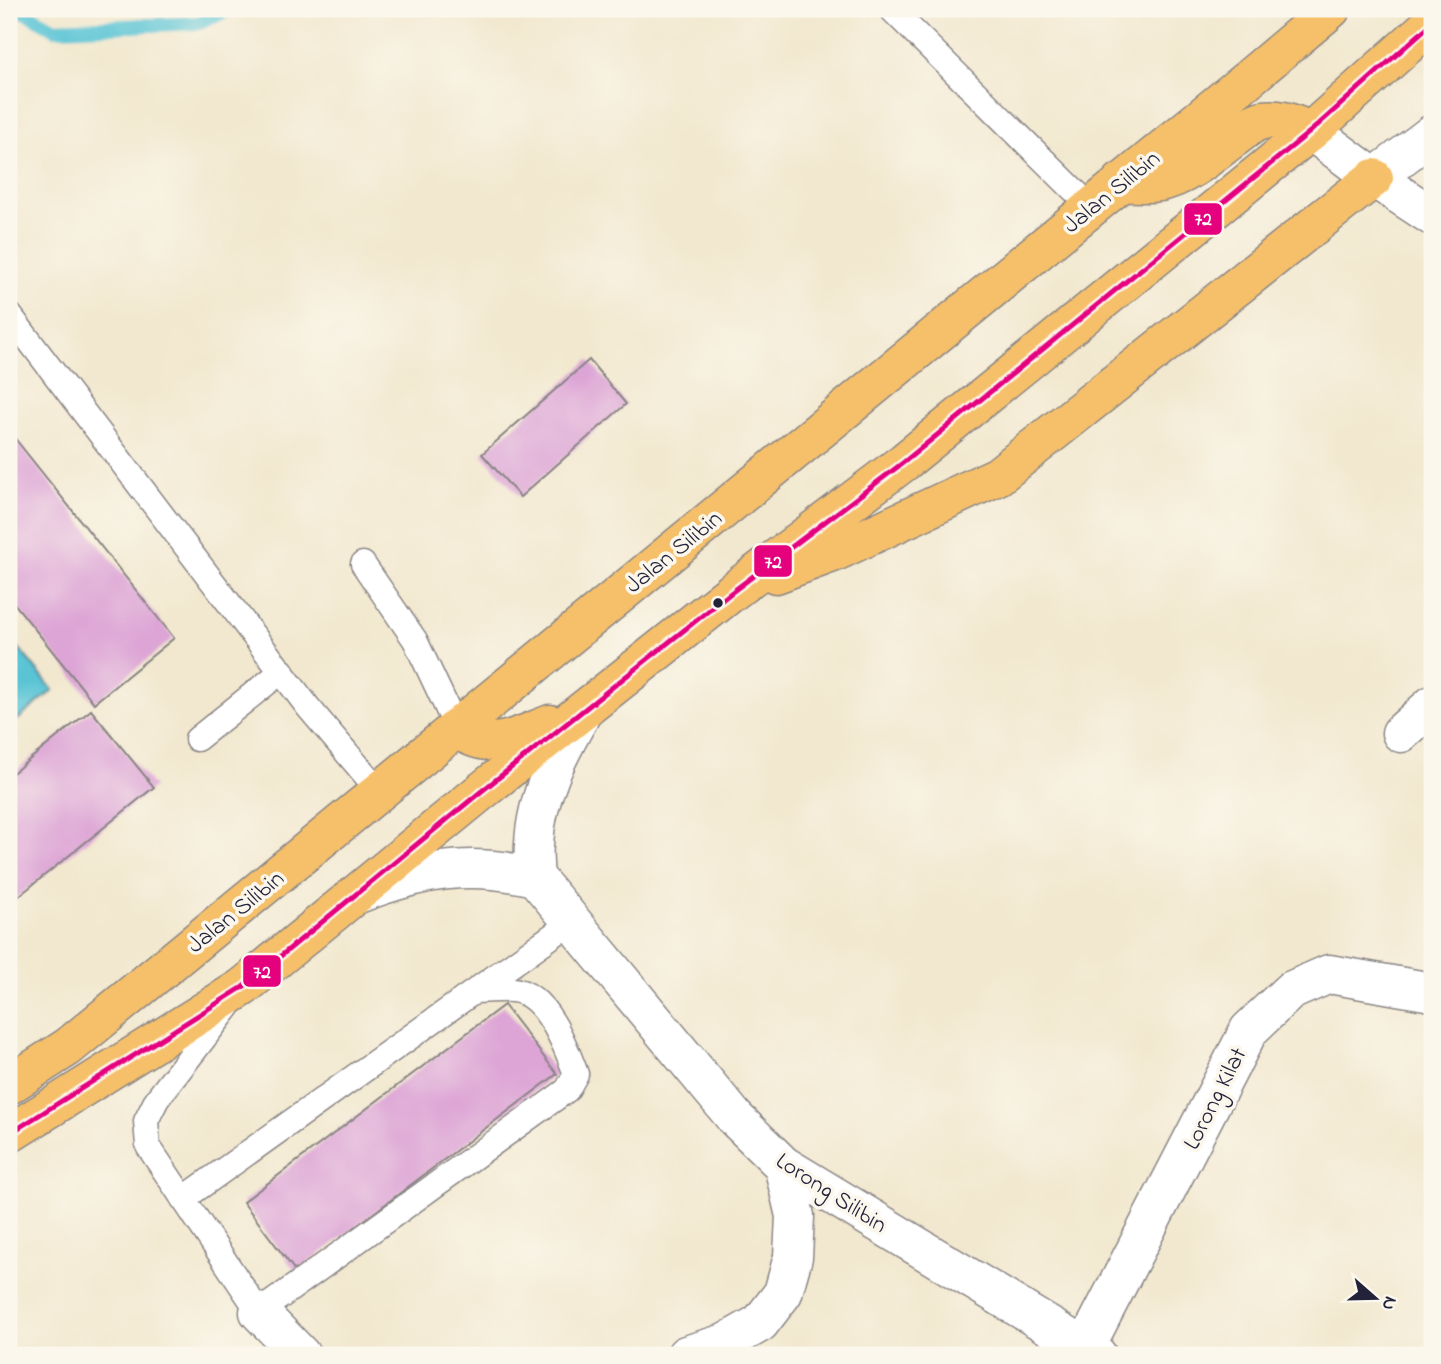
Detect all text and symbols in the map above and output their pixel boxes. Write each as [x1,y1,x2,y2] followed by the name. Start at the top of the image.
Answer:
[1056,143,1169,243] street label: Jalan Silibin
[1183,202,1223,236] line badge: 72
[1194,207,1212,234] text: 72
[618,503,731,603] street label: Jalan Silibin
[753,544,793,578] line badge: 72
[764,550,782,577] text: 72
[711,596,725,610] unlabelled marker
[180,863,293,963] street label: Jalan Silibin
[242,954,282,988] line badge: 72
[253,960,271,987] text: 72
[1175,1042,1257,1157] street label: Lorong Kilat
[768,1145,893,1243] street label: Lorong Silibin
[1340,1262,1410,1332] north arrow
[1374,1292,1404,1314] text: N

